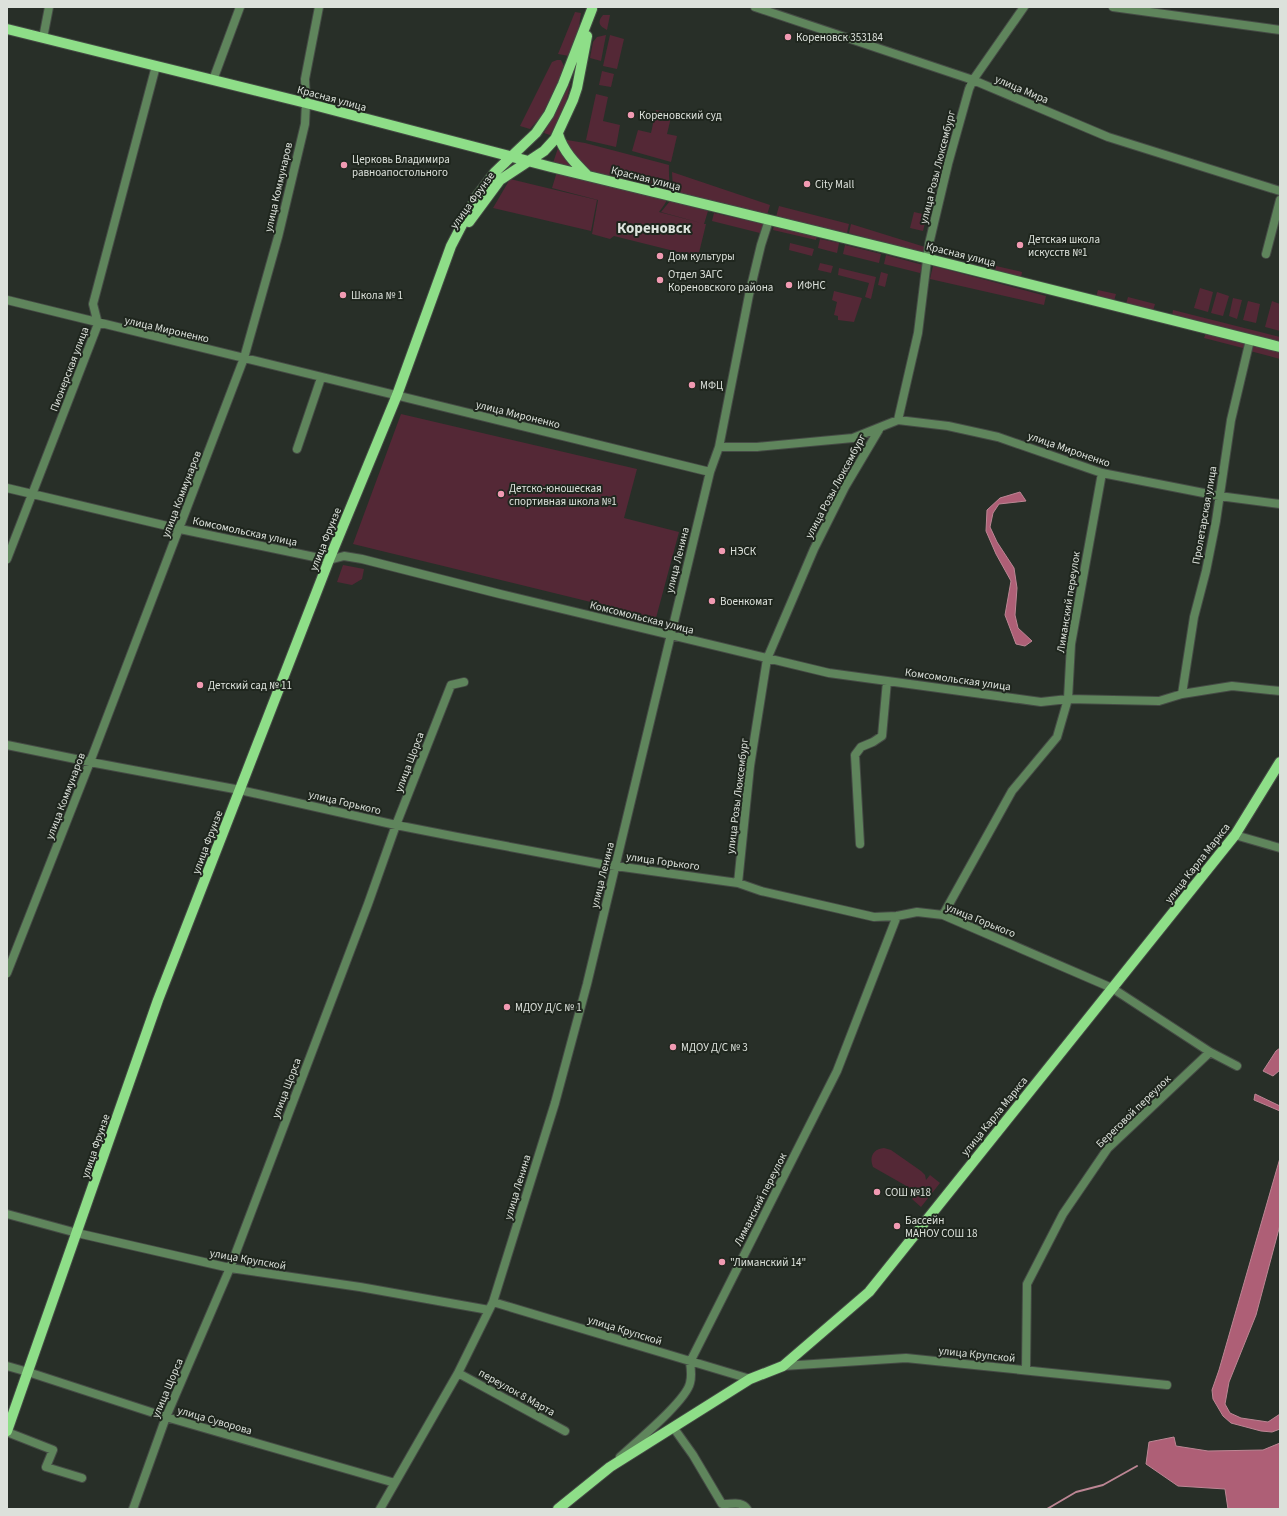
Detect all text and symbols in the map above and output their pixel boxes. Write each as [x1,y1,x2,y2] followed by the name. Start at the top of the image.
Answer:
[796,30,884,45] place label: Кореновск 353184
[783,32,793,42] marker: Кореновск 353184
[993,71,1051,107] street label: улица Мира
[295,82,368,115] street label: Красная улица
[639,108,722,123] place label: Кореновский суд
[916,108,959,225] street label: улица Розы Люксембург
[626,110,636,120] marker: Кореновский суд
[261,140,296,233] street label: улица Коммунаров
[352,152,450,180] place label: Церковь Владимира равноапостольного
[339,160,349,170] marker: Церковь Владимира равноапостольного
[609,163,682,194] street label: Красная улица
[447,168,498,232] street label: улица Фрунзе
[815,177,854,192] place label: City Mall
[802,179,812,189] marker: City Mall
[617,218,692,239] district label: Кореновск
[1028,232,1100,260] place label: Детская школа искусств №1
[924,239,997,270] street label: Красная улица
[1015,240,1025,250] marker: Детская школа искусств №1
[668,249,735,264] place label: Дом культуры
[655,251,665,261] marker: Дом культуры
[668,267,773,295] place label: Отдел ЗАГС Кореновского района
[655,275,665,285] marker: Отдел ЗАГС Кореновского района
[797,278,826,293] place label: ИФНС
[784,280,794,290] marker: ИФНС
[351,288,403,303] place label: Школа № 1
[338,290,348,300] marker: Школа № 1
[123,312,211,347] street label: улица Мироненко
[46,325,93,414] street label: Пионерская улица
[700,378,723,393] place label: МФЦ
[687,380,697,390] marker: МФЦ
[474,397,562,432] street label: улица Мироненко
[1026,428,1112,471] street label: улица Мироненко
[801,431,870,541] street label: улица Розы Люксембург
[158,448,205,540] street label: улица Коммунаров
[1188,465,1221,565] street label: Пролетарская улица
[509,481,617,509] place label: Детско-юношеская спортивная школа №1
[496,489,506,499] marker: Детско-юношеская спортивная школа №1
[306,505,345,573] street label: улица Фрунзе
[191,513,299,550] street label: Комсомольская улица
[662,526,693,595] street label: улица Ленина
[730,544,757,559] place label: НЭСК
[717,546,727,556] marker: НЭСК
[1053,550,1084,654] street label: Лиманский переулок
[720,594,773,609] place label: Военкомат
[707,596,717,606] marker: Военкомат
[588,597,695,638] street label: Комсомольская улица
[904,665,1012,694] street label: Комсомольская улица
[208,678,292,693] place label: Детский сад № 11
[195,680,205,690] marker: Детский сад № 11
[391,730,428,794] street label: улица Щорса
[723,737,752,855] street label: улица Розы Люксембург
[42,750,89,842] street label: улица Коммунаров
[307,787,383,818] street label: улица Горького
[188,808,227,876] street label: улица Фрунзе
[1161,820,1233,907] street label: улица Карла Маркса
[587,841,618,910] street label: улица Ленина
[625,849,701,874] street label: улица Горького
[944,900,1018,941] street label: улица Горького
[515,1000,582,1015] place label: МДОУ Д/С № 1
[502,1002,512,1012] marker: МДОУ Д/С № 1
[681,1040,748,1055] place label: МДОУ Д/С № 3
[668,1042,678,1052] marker: МДОУ Д/С № 3
[268,1056,305,1120] street label: улица Щорса
[1093,1071,1175,1151] street label: Береговой переулок
[958,1074,1031,1159] street label: улица Карла Маркса
[77,1112,114,1180] street label: улица Фрунзе
[731,1150,791,1248] street label: Лиманский переулок
[500,1153,535,1222] street label: улица Ленина
[885,1185,931,1200] place label: СОШ №18
[872,1187,882,1197] marker: СОШ №18
[905,1213,978,1241] place label: Бассейн МАНОУ СОШ 18
[892,1221,902,1231] marker: Бассейн МАНОУ СОШ 18
[209,1245,287,1274] street label: улица Крупской
[730,1255,806,1270] place label: "Лиманский 14"
[717,1257,727,1267] marker: "Лиманский 14"
[586,1312,664,1349] street label: улица Крупской
[938,1343,1016,1366] street label: улица Крупской
[148,1356,187,1420] street label: улица Щорса
[476,1365,558,1420] street label: переулок 8 Марта
[176,1403,254,1438] street label: улица Суворова

